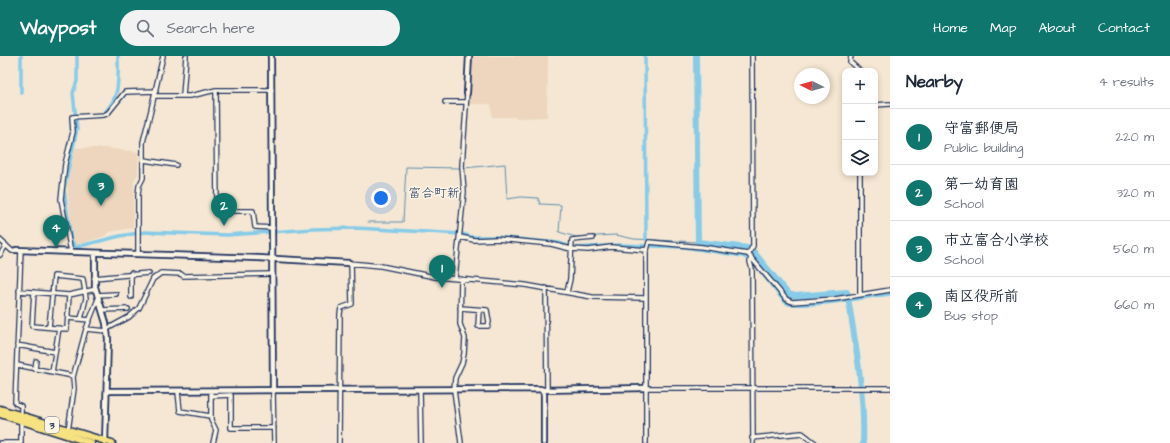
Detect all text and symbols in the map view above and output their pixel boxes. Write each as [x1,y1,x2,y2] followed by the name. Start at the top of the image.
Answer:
[120,10,400,46] search box
[20,15,96,42] text: Waypost
[134,17,156,39] icon: search
[166,18,255,39] text: Search here
[933,18,968,38] text: Home
[990,18,1016,38] text: Map
[1038,18,1076,38] text: About
[1098,18,1150,38] text: Contact
[794,68,830,104] north arrow
[842,68,878,176] map controls
[842,68,878,104] button: +
[906,70,963,94] text: Nearby
[1099,73,1154,91] text: 4 results
[842,104,878,140] button: −
[944,118,1019,139] text: 守富郵便局
[918,128,920,146] text: 1
[1116,128,1154,146] text: 220 m
[944,139,1023,157] text: Public building
[842,140,878,176] button: layers
[88,173,114,206] pin: 3
[944,174,1019,195] text: 第一幼育園
[408,184,460,202] district label: 富合町新
[915,184,923,202] text: 2
[1116,184,1154,202] text: 320 m
[371,188,391,208] your location
[211,193,237,226] pin: 2
[944,195,984,213] text: School
[43,215,69,248] pin: 4
[944,230,1049,251] text: 市立富合小学校
[916,240,922,258] text: 3
[1113,240,1154,258] text: 560 m
[944,251,984,269] text: School
[429,255,455,288] pin: 1
[944,286,1019,307] text: 南区役所前
[915,296,923,314] text: 4
[1114,296,1154,314] text: 660 m
[944,307,998,325] text: Bus stop
[45,417,59,433] road number: 3

